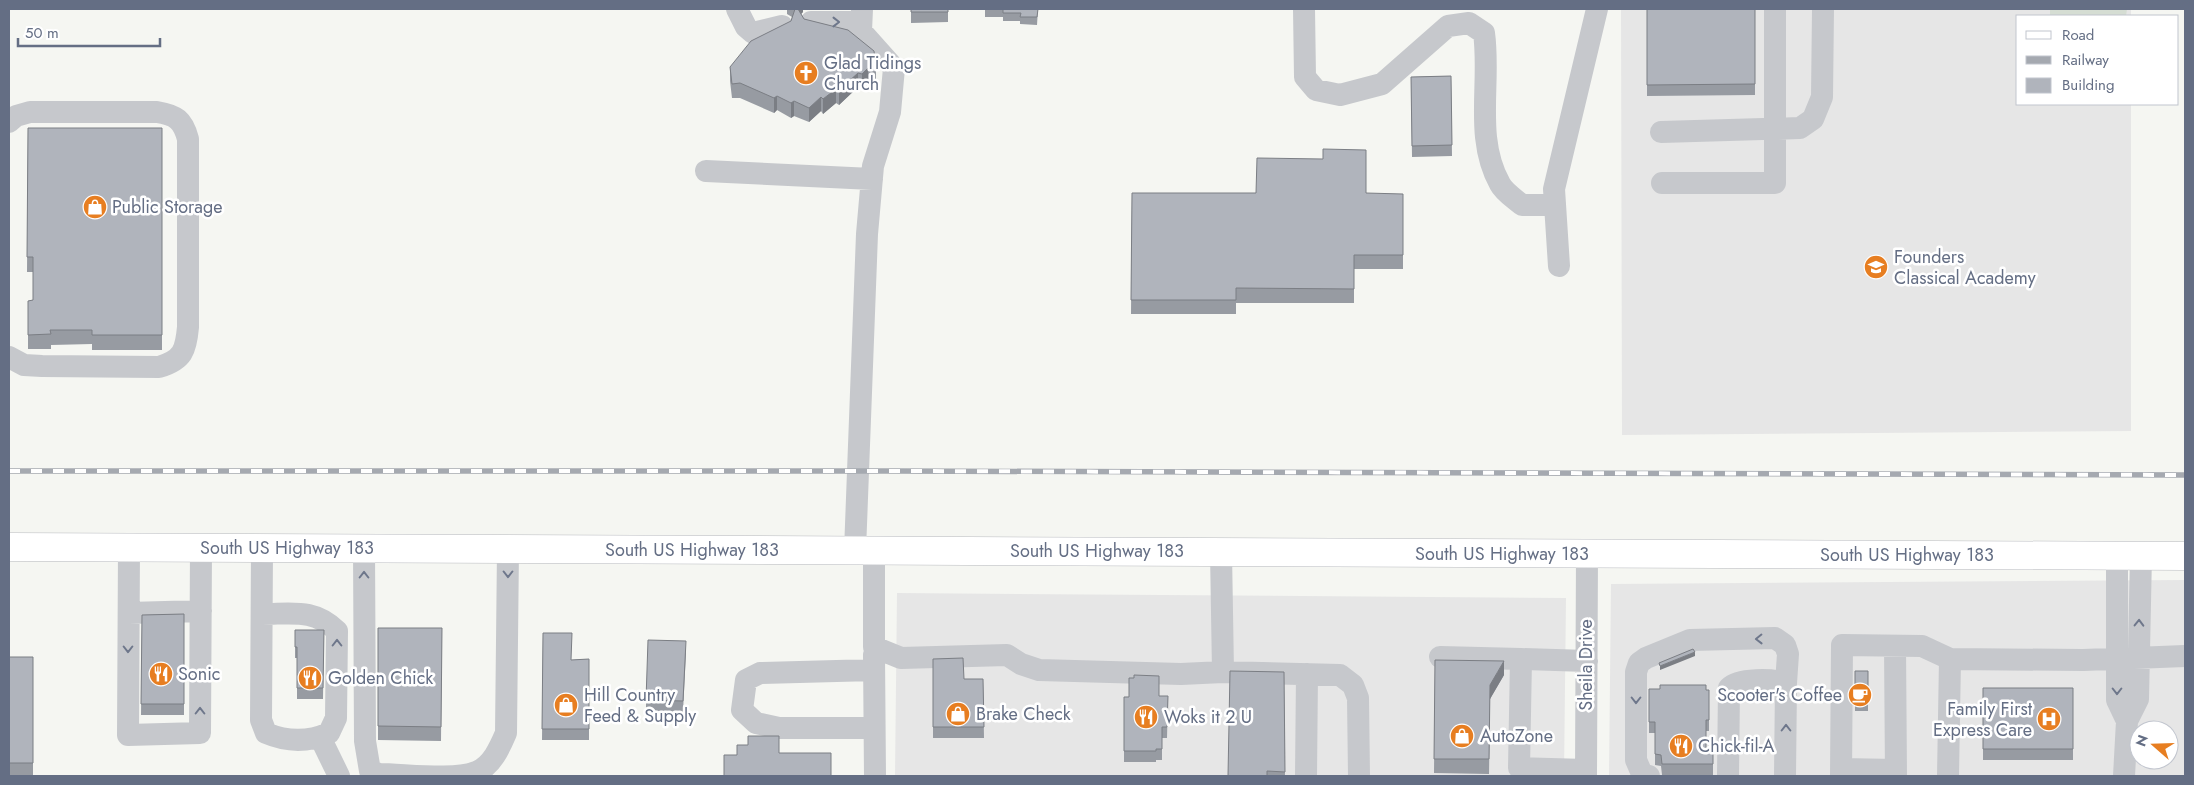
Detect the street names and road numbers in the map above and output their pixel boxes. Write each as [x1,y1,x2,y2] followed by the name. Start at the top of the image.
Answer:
[200,535,374,561] street label: South US Highway 183
[605,537,779,563] street label: South US Highway 183
[1010,538,1184,564] street label: South US Highway 183
[1415,541,1589,567] street label: South US Highway 183
[1820,542,1994,568] street label: South US Highway 183
[1573,619,1599,711] street label: Sheila Drive

